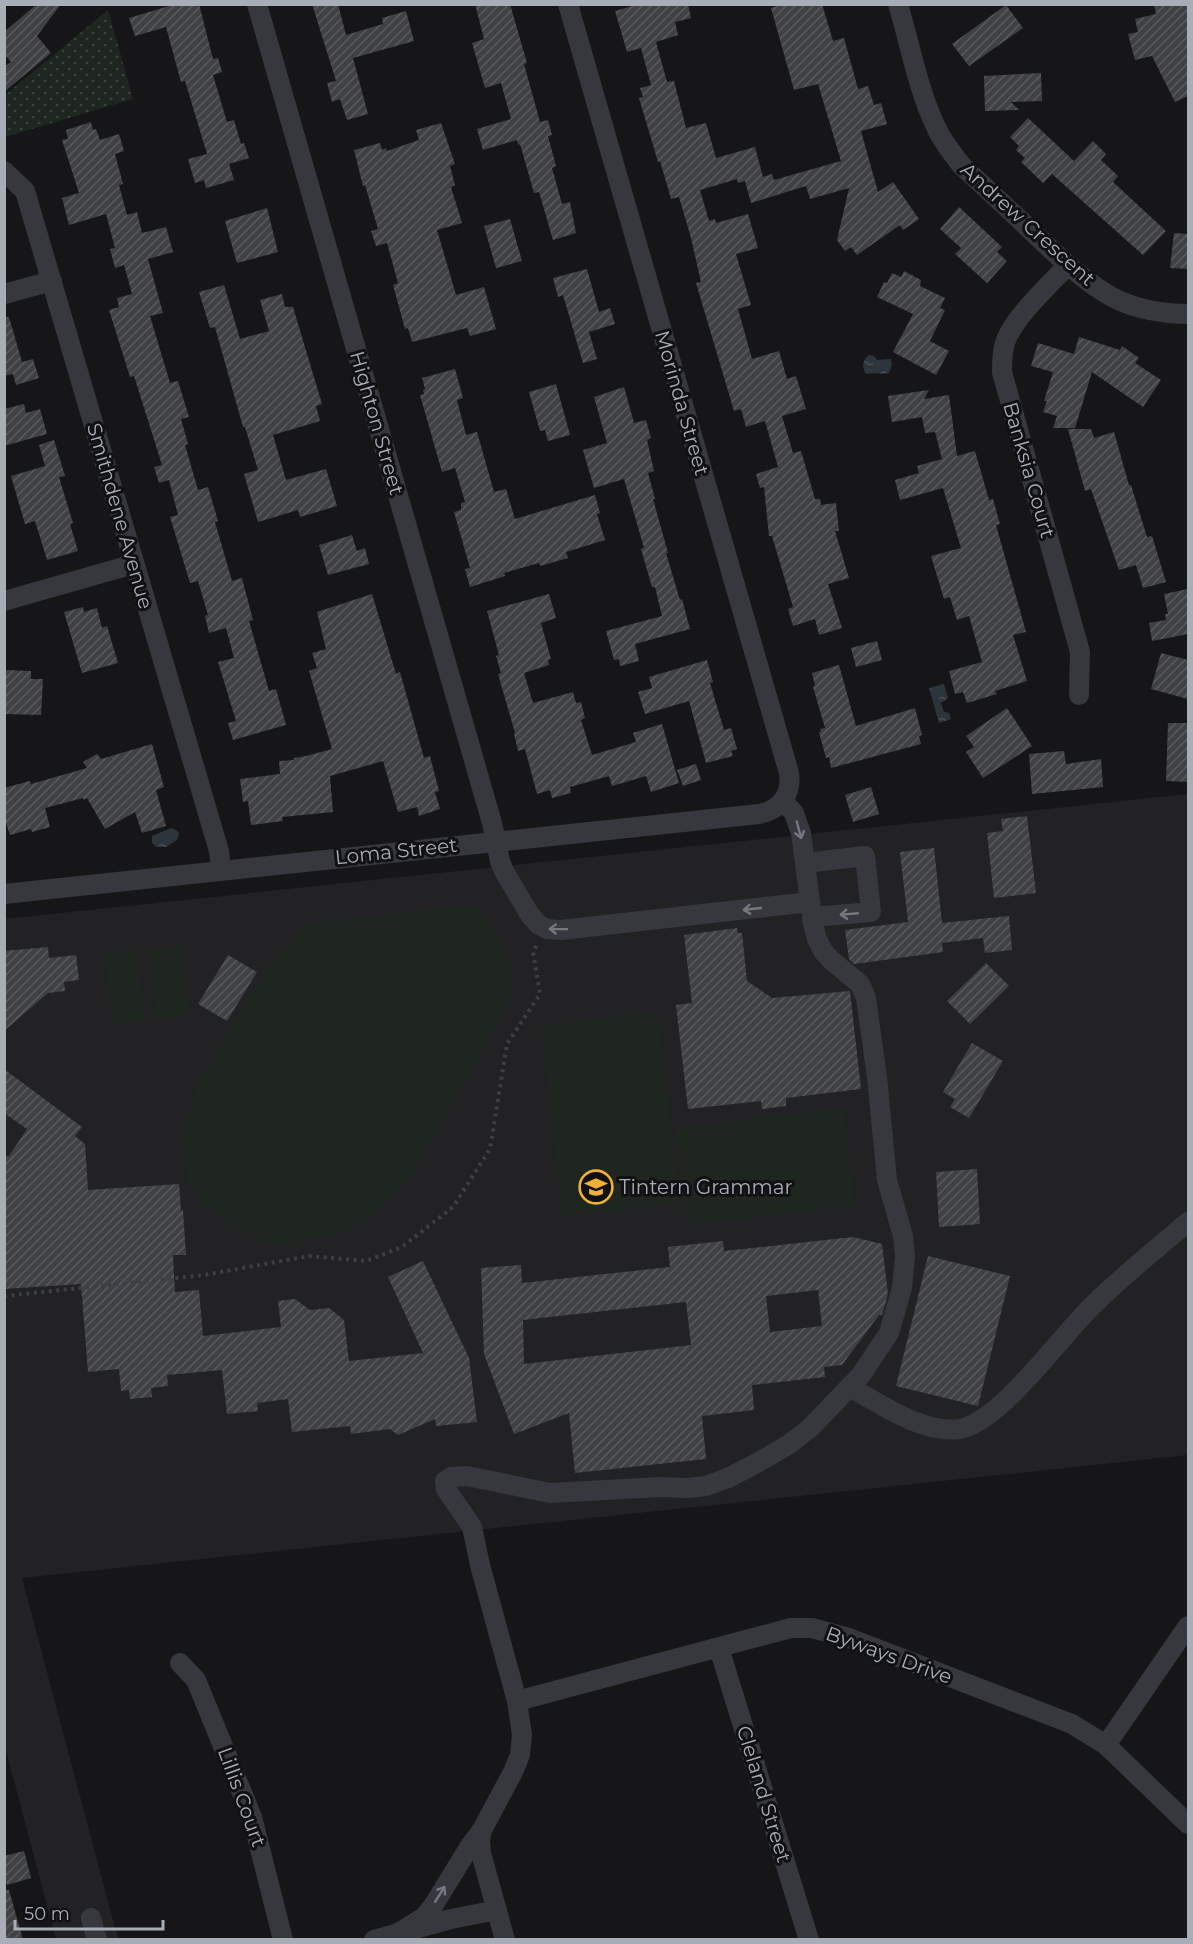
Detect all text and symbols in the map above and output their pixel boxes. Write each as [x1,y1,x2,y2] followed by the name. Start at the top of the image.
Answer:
[956,157,1100,291] street label: Andrew Crescent
[650,328,714,478] street label: Morinda Street
[345,348,409,498] street label: Highton Street
[998,399,1060,541] street label: Banksia Court
[82,420,158,612] street label: Smithdene Avenue
[794,820,806,839] one-way arrow
[334,833,458,869] street label: Loma Street
[743,904,762,915] one-way arrow
[839,909,859,920] one-way arrow
[549,924,569,935] one-way arrow
[578,1169,614,1205] school or university icon: Tintern Grammar
[619,1175,793,1199] place label: Tintern Grammar
[823,1621,955,1689] street label: Byways Drive
[732,1723,796,1865] street label: Cleland Street
[213,1744,271,1850] street label: Lillis Court
[435,1886,447,1903] one-way arrow
[15,1893,164,1931] scale bar
[24,1903,70,1925] text: 50 m

